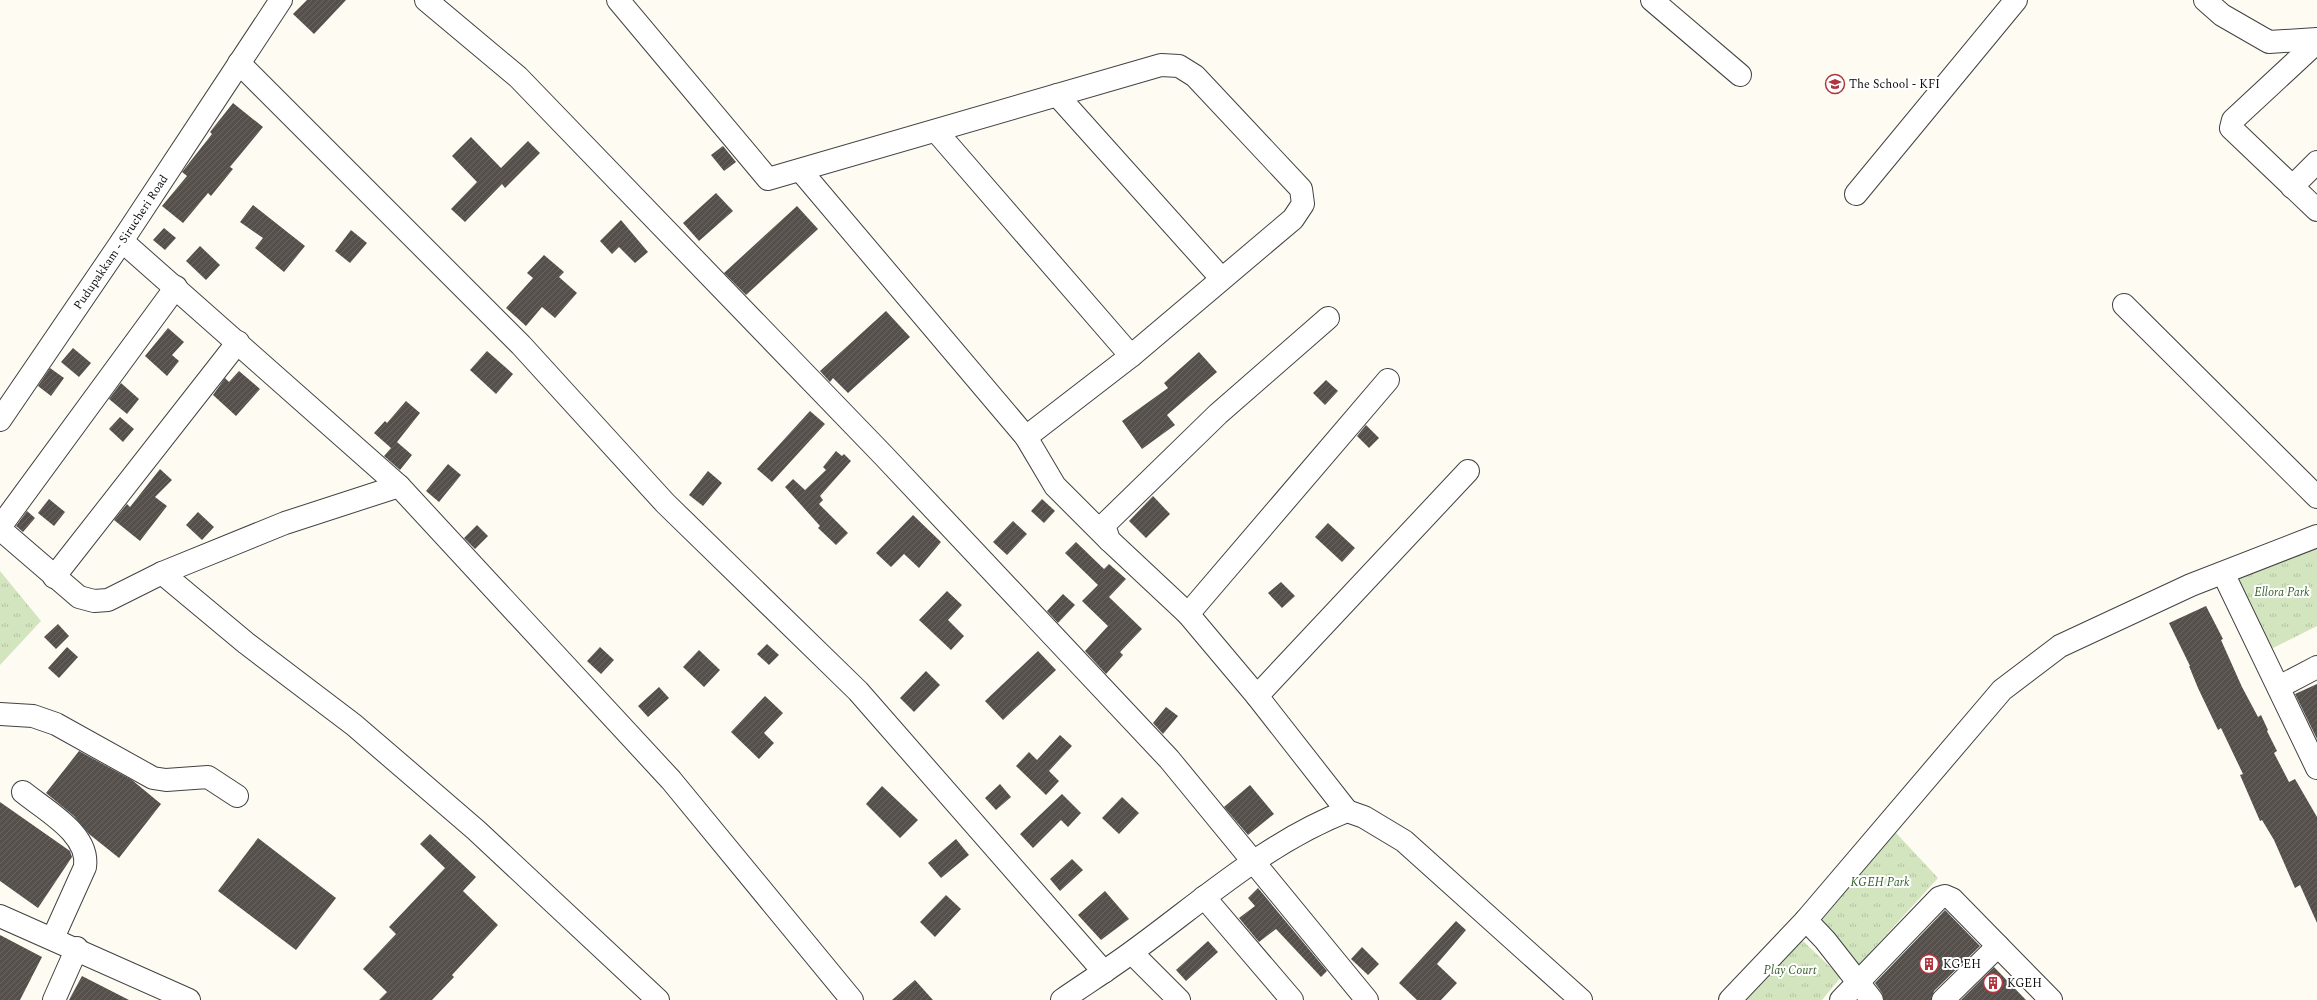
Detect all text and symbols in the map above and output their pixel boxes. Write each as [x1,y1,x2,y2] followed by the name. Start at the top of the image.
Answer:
[1824,73,1846,95] school or university icon: The School - KFI
[1849,75,1940,94] place label: The School - KFI
[69,171,173,314] street label: Pudupakkam - Sirucheri Road
[2254,583,2310,602] park label: Ellora Park
[1850,873,1910,892] park label: KGEH Park
[1918,953,1940,975] building icon: KG EH
[1943,955,1981,974] place label: KG EH
[1764,961,1817,980] park label: Play Court
[1982,972,2004,994] building icon: KGEH
[2007,974,2042,993] place label: KGEH

